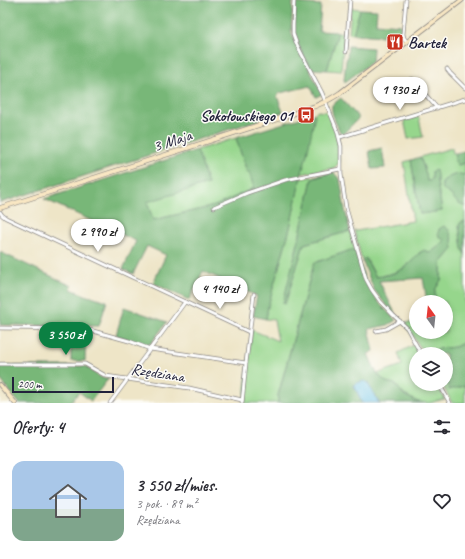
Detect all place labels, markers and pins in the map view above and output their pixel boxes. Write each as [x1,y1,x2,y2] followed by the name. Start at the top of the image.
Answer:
[385,32,405,52] restaurant icon: Bartek
[408,33,448,53] place label: Bartek
[359,77,441,111] pin: 1 930 zł
[296,105,316,125] bus stop icon: Sokołowskiego 01
[200,106,295,126] place label: Sokołowskiego 01
[57,219,139,253] pin: 2 990 zł
[179,276,261,310] pin: 4 140 zł
[25,322,107,356] pin: 3 550 zł

